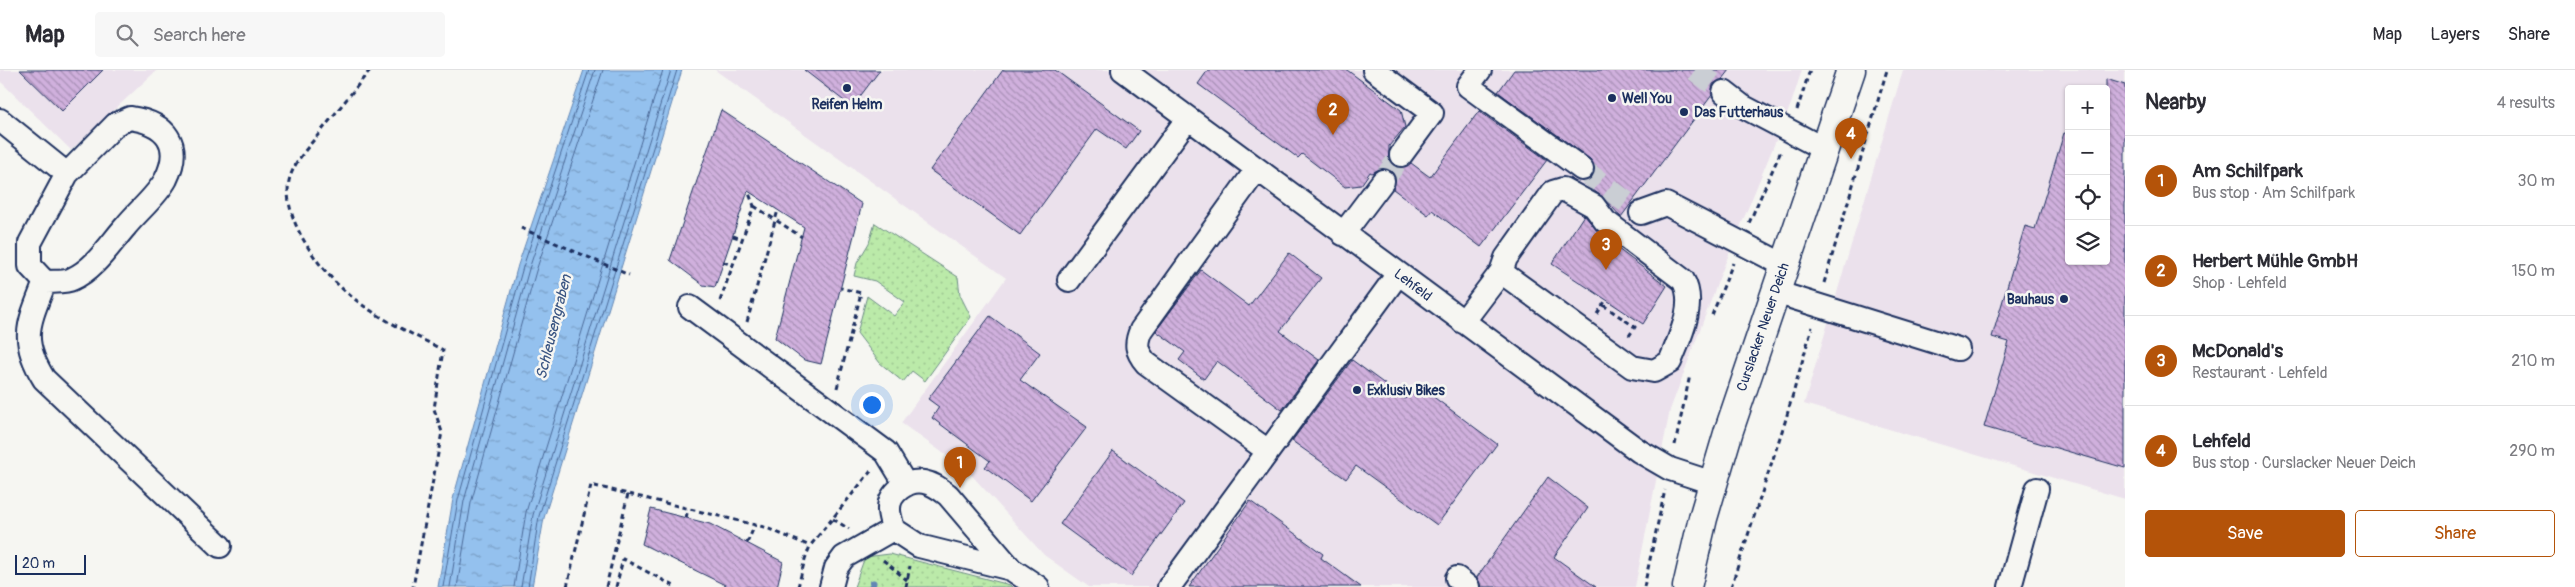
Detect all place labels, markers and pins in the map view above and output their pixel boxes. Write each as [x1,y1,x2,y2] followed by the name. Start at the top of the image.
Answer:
[841,82,853,94] marker: Reifen Helm
[1622,90,1672,107] place label: Well You
[1606,92,1618,104] marker: Well You
[1317,94,1349,135] pin: 2
[812,96,883,113] place label: Reifen Helm
[1694,104,1784,121] place label: Das Futterhaus
[1678,106,1690,118] marker: Das Futterhaus
[1835,118,1867,159] pin: 4
[1590,229,1622,270] pin: 3
[2007,291,2055,308] place label: Bauhaus
[2058,293,2070,305] marker: Bauhaus
[1367,382,1445,399] place label: Exklusiv Bikes
[1351,384,1363,396] marker: Exklusiv Bikes
[944,447,976,488] pin: 1

